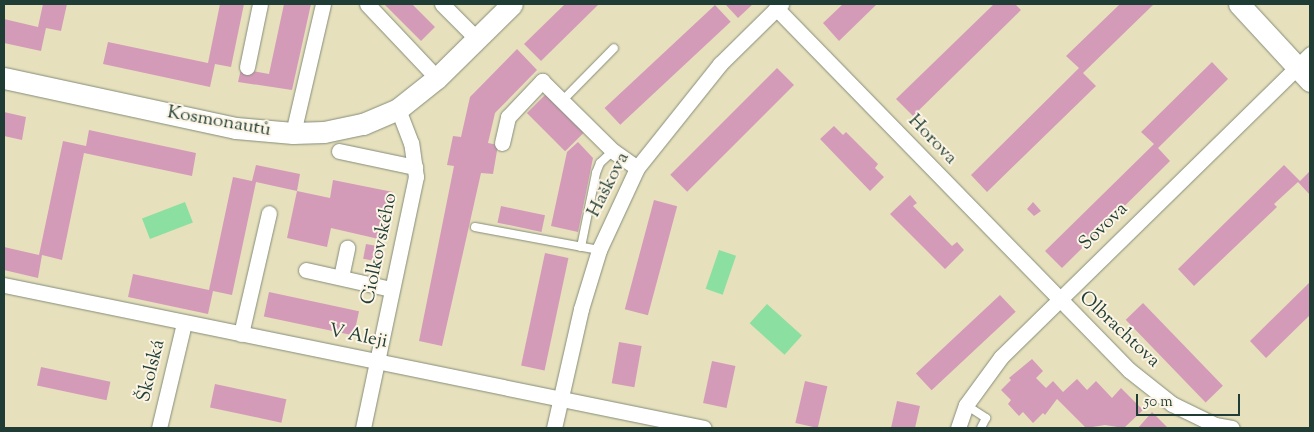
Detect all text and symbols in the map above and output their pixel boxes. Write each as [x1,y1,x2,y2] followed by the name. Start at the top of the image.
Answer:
[165,102,273,142] street label: Kosmonautů
[903,110,961,170] street label: Horova
[583,149,635,221] street label: Haškova
[357,191,403,307] street label: Ciolkovského
[1075,198,1133,256] street label: Sovova
[1074,287,1164,373] street label: Olbrachtova
[327,320,389,354] street label: V Aleji
[133,337,171,405] street label: Školská
[1139,384,1243,416] scale bar
[1144,392,1173,413] text: 50 m

